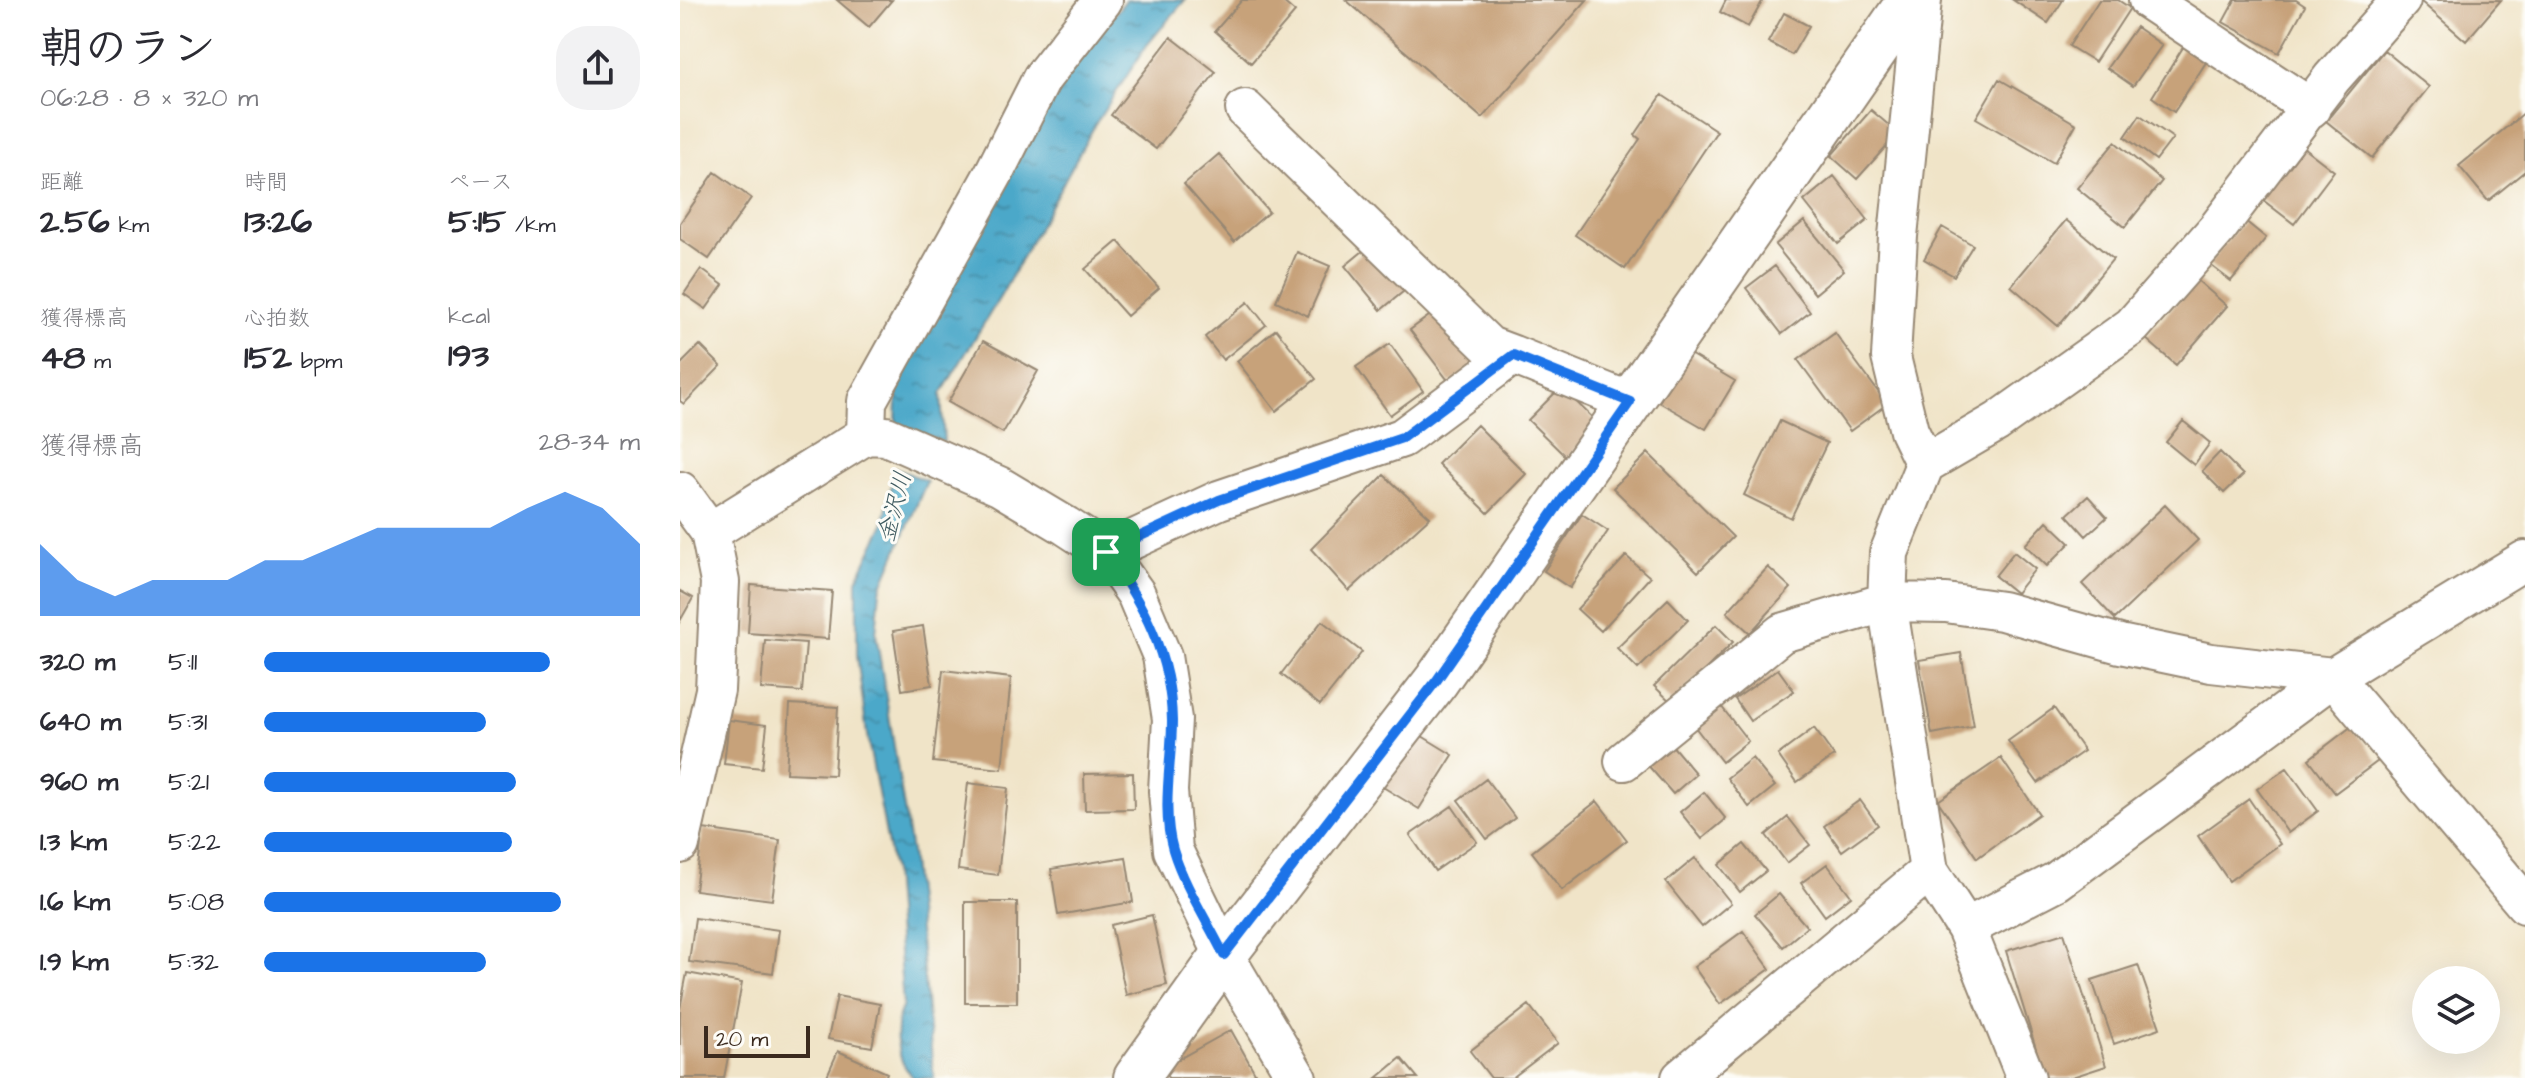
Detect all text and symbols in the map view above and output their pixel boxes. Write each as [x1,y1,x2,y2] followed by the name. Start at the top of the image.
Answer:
[40,19,216,80] text: 朝のラン
[556,26,640,110] button: share
[40,80,258,116] text: 06:28 · 8 × 320 m
[40,167,84,198] text: 距離
[244,167,288,198] text: 時間
[448,167,513,198] text: ペース
[40,198,110,246] text: 2.56
[244,198,312,246] text: 13:26
[448,198,506,246] text: 5:15
[110,210,149,241] text: km
[506,210,556,241] text: /km
[448,301,490,332] text: kcal
[40,303,128,334] text: 獲得標高
[244,303,310,334] text: 心拍数
[448,332,489,380] text: 193
[40,334,85,382] text: 48
[244,334,292,382] text: 152
[85,346,111,377] text: m
[292,346,342,377] text: bpm
[539,424,640,460] text: 28–34 m
[40,428,144,464] text: 獲得標高
[869,468,921,546] water label: 金沢川
[1072,518,1140,586] pin
[1084,530,1128,574] icon: arrive
[40,644,115,680] text: 320 m
[168,644,197,680] text: 5:11
[40,704,121,740] text: 640 m
[168,704,207,740] text: 5:31
[40,764,118,800] text: 960 m
[168,764,209,800] text: 5:21
[40,824,107,860] text: 1.3 km
[168,824,221,860] text: 5:22
[40,884,110,920] text: 1.6 km
[168,884,224,920] text: 5:08
[40,944,108,980] text: 1.9 km
[168,944,219,980] text: 5:32
[2412,966,2500,1054] map controls
[2412,966,2500,1054] button: layers
[704,1022,810,1058] scale bar
[716,1024,768,1055] text: 20 m

